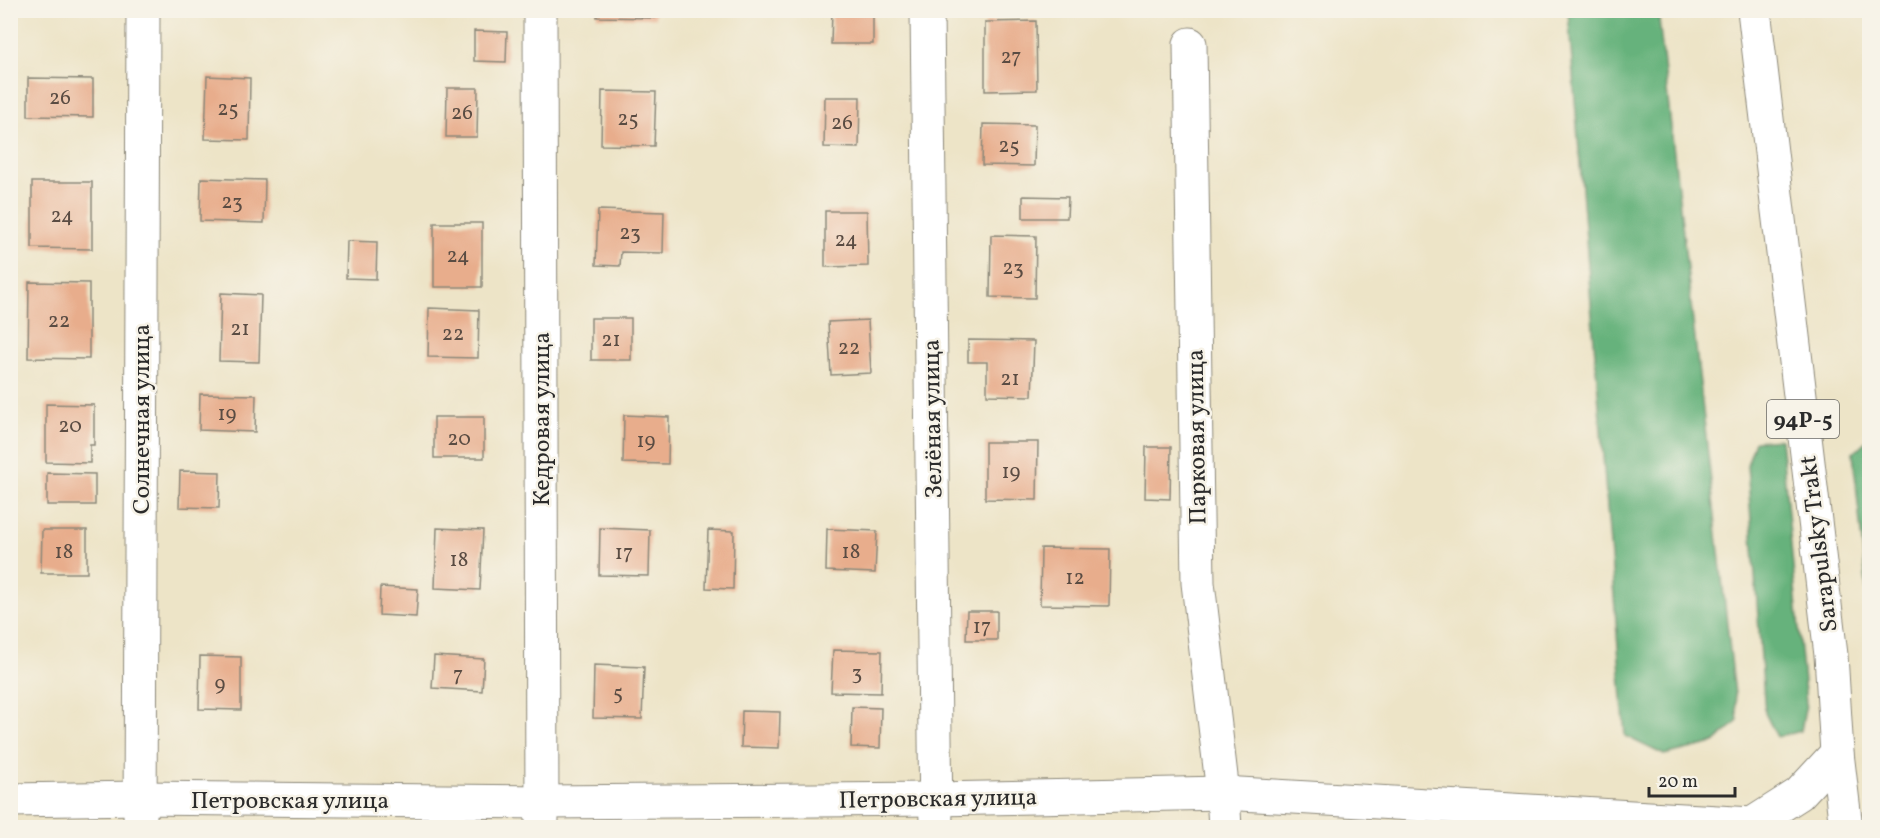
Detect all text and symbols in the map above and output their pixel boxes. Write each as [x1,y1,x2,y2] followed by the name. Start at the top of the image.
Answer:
[1001,43,1021,72] house number: 27
[49,84,71,113] house number: 26
[217,95,239,124] house number: 25
[451,99,473,128] house number: 26
[617,105,639,134] house number: 25
[831,109,853,138] house number: 26
[998,132,1020,161] house number: 25
[221,188,243,217] house number: 23
[50,202,74,231] house number: 24
[619,219,641,248] house number: 23
[834,226,858,255] house number: 24
[446,242,470,271] house number: 24
[1002,254,1024,283] house number: 23
[48,307,70,336] house number: 22
[230,315,250,344] house number: 21
[442,320,464,349] house number: 22
[126,324,160,514] street label: Солнечная улица
[601,326,621,355] house number: 21
[526,332,560,506] street label: Кедровая улица
[838,334,860,363] house number: 22
[916,339,952,499] street label: Зелёная улица
[1179,349,1217,525] street label: Парковая улица
[1000,365,1020,394] house number: 21
[217,400,237,429] house number: 19
[1767,400,1839,438] road number: 94Р-5
[58,412,82,441] house number: 20
[447,425,471,454] house number: 20
[636,427,656,456] house number: 19
[1792,453,1848,634] street label: Sarapulsky Trakt
[1001,458,1021,487] house number: 19
[55,538,73,567] house number: 18
[842,538,860,567] house number: 18
[615,539,633,568] house number: 17
[450,546,468,575] house number: 18
[1065,564,1085,593] house number: 12
[973,613,991,642] house number: 17
[852,659,862,688] house number: 3
[453,661,463,690] house number: 7
[215,670,226,699] house number: 9
[613,679,623,708] house number: 5
[1649,760,1734,798] scale bar
[1658,770,1698,795] text: 20 m
[838,781,1038,819] street label: Петровская улица
[191,785,389,819] street label: Петровская улица

